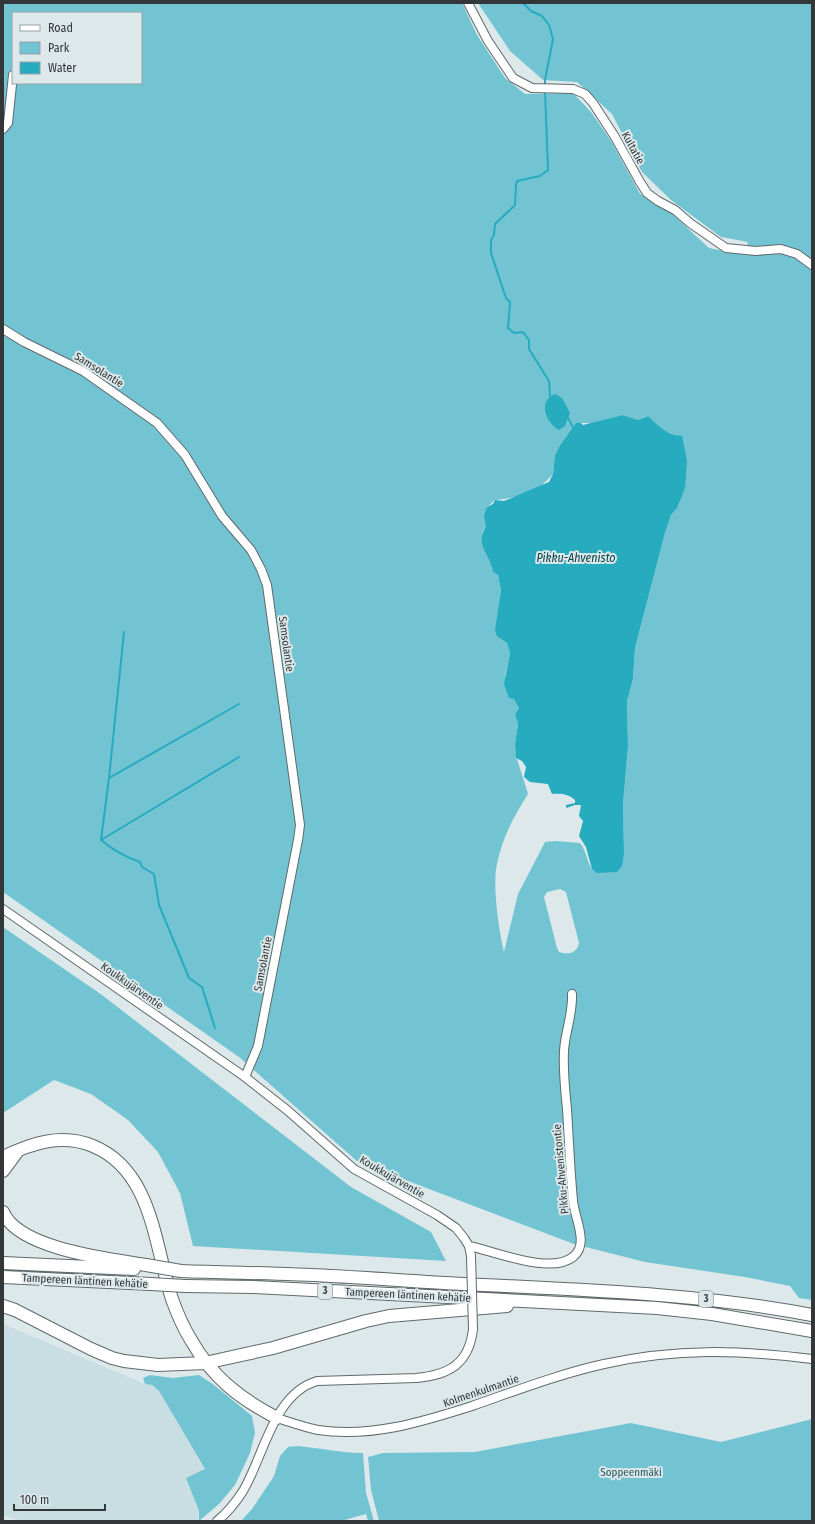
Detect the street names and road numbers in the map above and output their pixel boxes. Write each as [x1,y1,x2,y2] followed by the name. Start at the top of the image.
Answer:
[619,130,647,166] street label: Kultatie
[72,350,126,390] street label: Samsolantie
[276,616,296,672] street label: Samsolantie
[251,935,275,993] street label: Samsolantie
[98,960,166,1012] street label: Koukkujärventie
[551,1123,571,1215] street label: Pikku-Ahvenistontie
[357,1153,427,1201] street label: Koukkujärventie
[22,1271,148,1291] street label: Tampereen läntinen kehätie
[318,1283,332,1299] road number: 3
[345,1285,471,1305] street label: Tampereen läntinen kehätie
[699,1291,713,1307] road number: 3
[441,1372,521,1410] street label: Kolmenkulmantie

